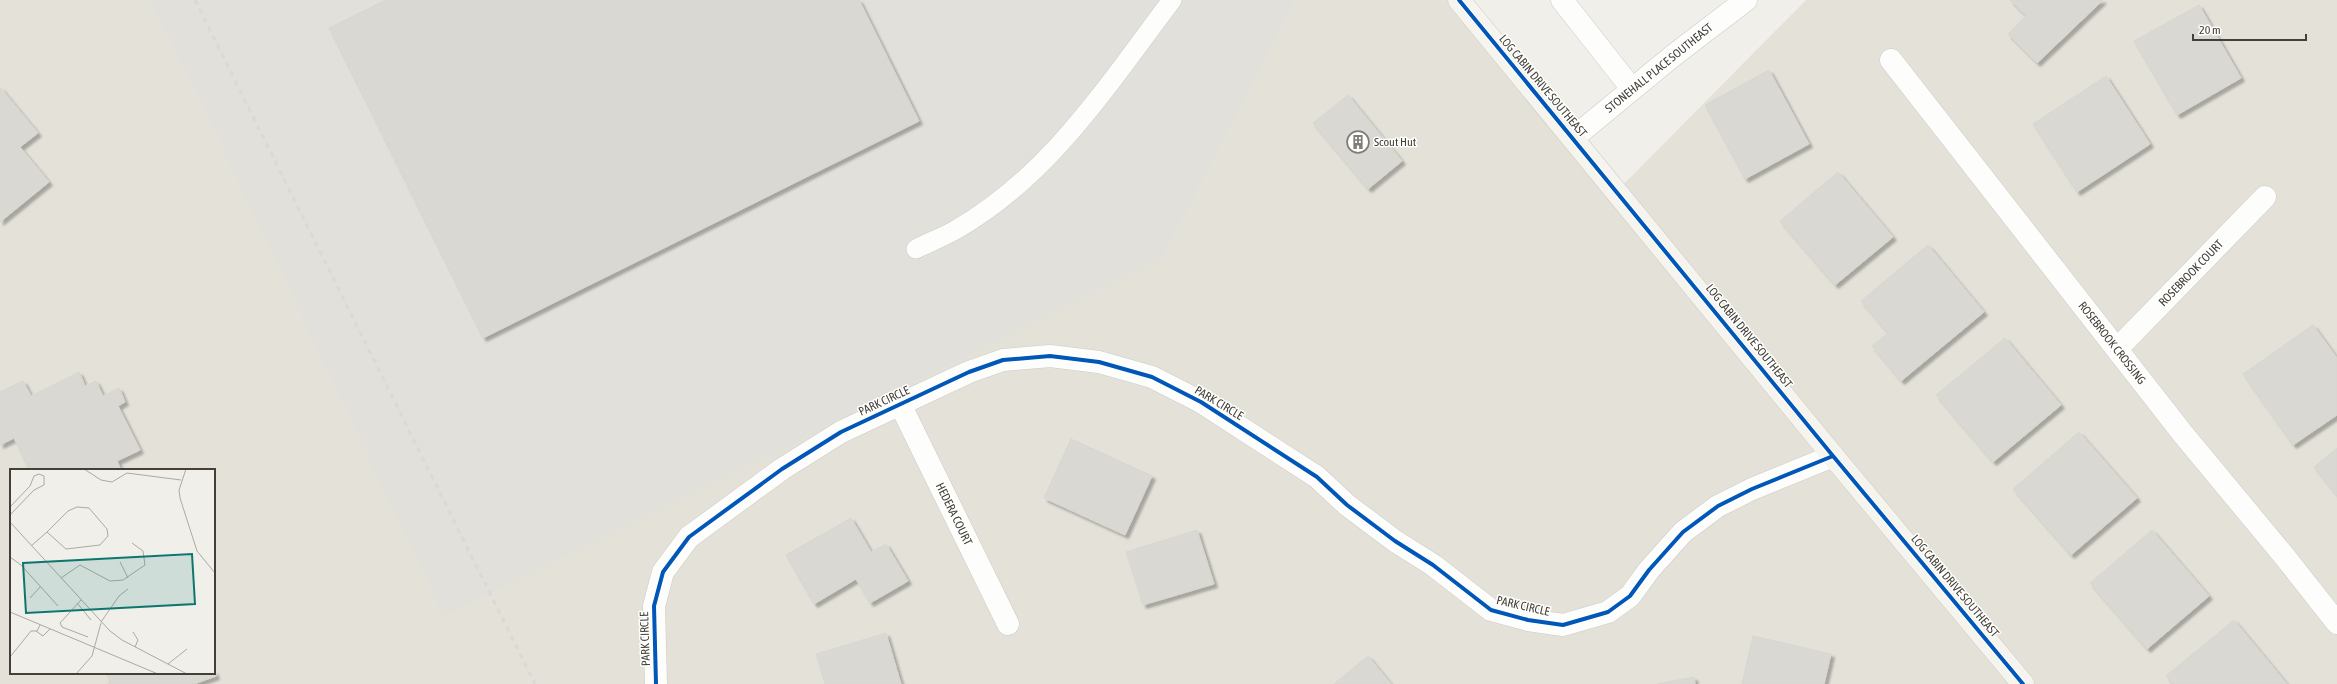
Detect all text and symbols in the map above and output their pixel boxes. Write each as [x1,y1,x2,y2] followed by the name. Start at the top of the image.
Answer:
[2193,16,2306,42] scale bar
[1602,20,1716,116] street label: STONEHALL PLACE SOUTHEAST
[2199,23,2221,37] text: 20 m
[1496,32,1590,141] street label: LOG CABIN DRIVE SOUTHEAST
[1345,129,1371,155] building icon: Scout Hut
[1374,135,1417,149] place label: Scout Hut
[2156,236,2227,309] street label: ROSEBROOK COURT
[1703,281,1796,391] street label: LOG CABIN DRIVE SOUTHEAST
[2075,299,2149,387] street label: ROSEBROOK CROSSING
[856,383,912,419] street label: PARK CIRCLE
[1192,383,1246,423] street label: PARK CIRCLE
[10,469,215,674] inset map
[933,480,976,548] street label: HEDERA COURT
[1908,532,2002,641] street label: LOG CABIN DRIVE SOUTHEAST
[1495,593,1551,619] street label: PARK CIRCLE
[637,612,653,666] street label: PARK CIRCLE

